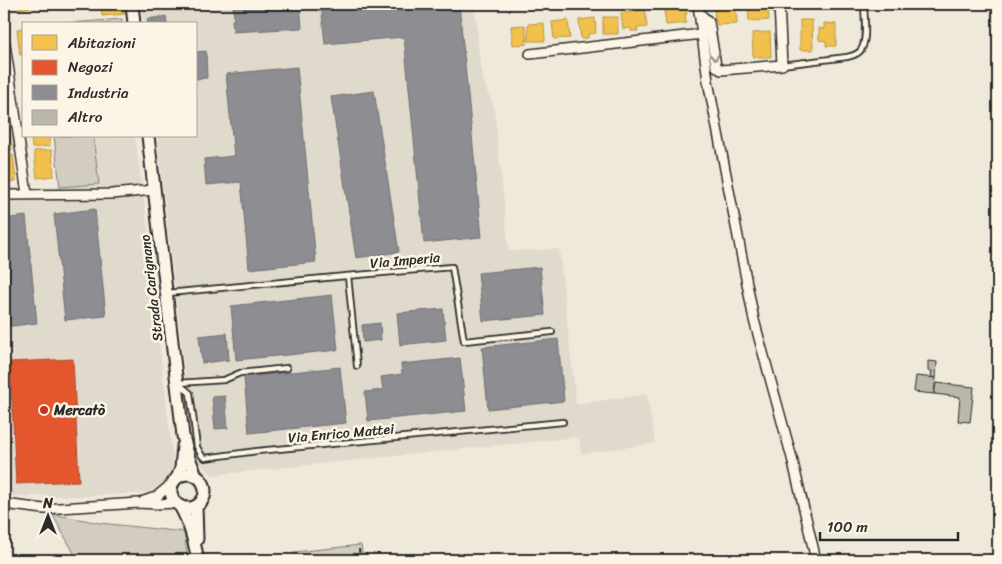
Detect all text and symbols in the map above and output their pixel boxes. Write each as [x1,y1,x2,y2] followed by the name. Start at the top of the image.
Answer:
[22,22,198,138] legend
[67,30,136,56] text: Abitazioni
[709,53,719,62] one-way arrow
[68,54,113,80] text: Negozi
[67,80,129,106] text: Industria
[67,104,103,130] text: Altro
[133,233,170,343] street label: Strada Carignano
[369,245,442,276] street label: Via Imperia
[53,398,106,423] place label: Mercatò
[38,404,50,416] marker: Mercatò
[287,416,396,451] street label: Via Enrico Mattei
[42,491,53,516] text: N
[22,492,72,542] north arrow
[820,509,957,541] scale bar
[827,514,868,540] text: 100 m

